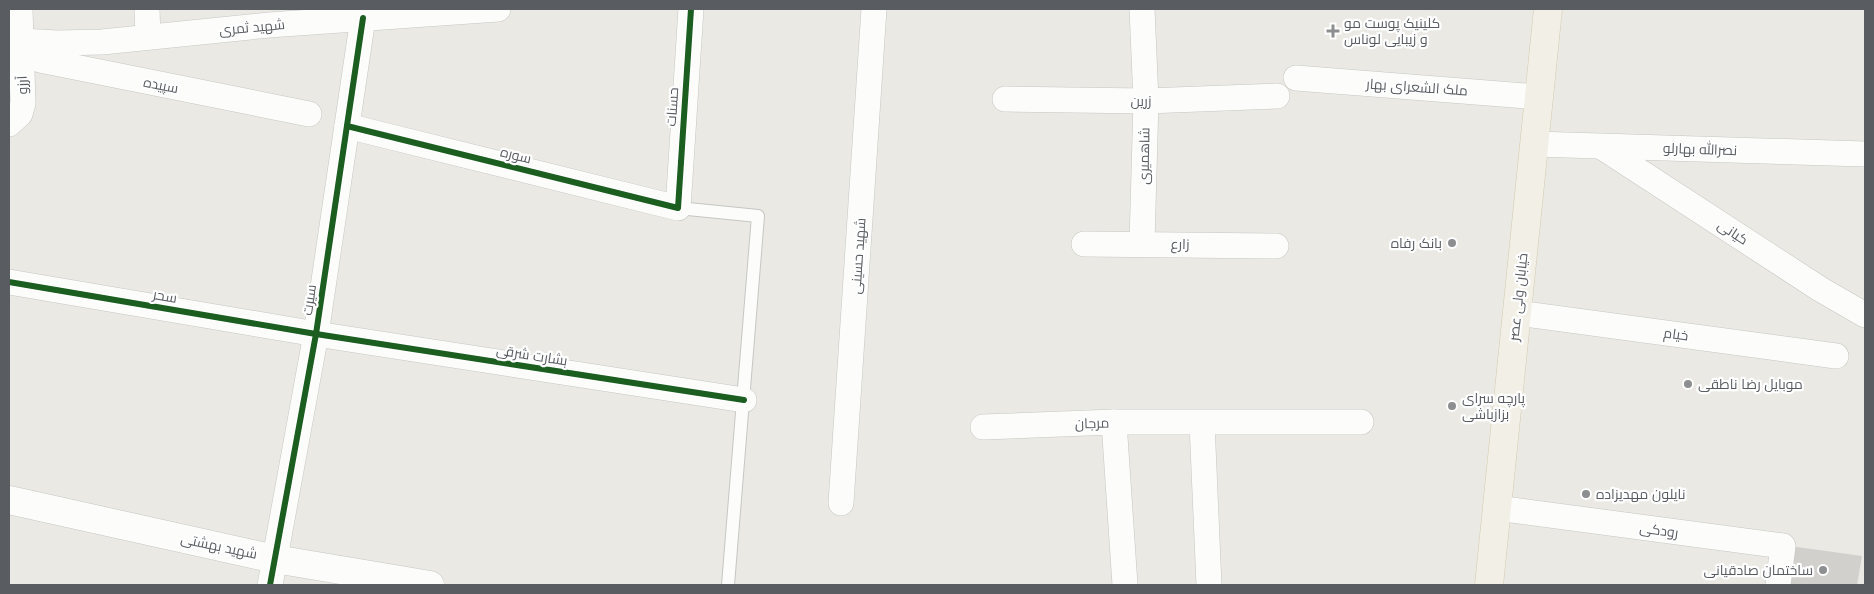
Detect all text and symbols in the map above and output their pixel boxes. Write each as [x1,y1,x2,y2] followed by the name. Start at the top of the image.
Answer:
[1344,13,1440,49] place label: کلینیک پوست مو و زیبایی لوناس
[218,14,286,40] street label: شهید ثمری
[1326,24,1340,38] marker: کلینیک پوست مو و زیبایی لوناس
[142,72,180,98] street label: سپیده
[1364,73,1469,101] street label: ملک الشعرای بهار
[12,75,32,95] street label: آرزو
[661,87,683,127] street label: حسنات
[1131,91,1151,111] street label: زرین
[1134,127,1154,185] street label: شاهمیری
[1662,138,1738,160] street label: نصرالله بهارلو
[498,141,534,169] street label: سوره
[1714,215,1752,249] street label: کیانی
[845,217,871,295] street label: شهید حسینی
[1391,233,1442,253] place label: بانک رفاه
[1170,234,1190,254] street label: زارع
[1446,237,1458,249] marker: بانک رفاه
[1503,252,1533,343] street label: خیابان ولی عصر
[297,283,321,317] street label: سیرت
[150,284,179,308] street label: سحر
[1662,322,1690,346] street label: خیام
[495,339,569,371] street label: بشارت شرقی
[1698,374,1803,394] place label: موبایل رضا ناطقی
[1682,378,1694,390] marker: موبایل رضا ناطقی
[1462,388,1525,424] place label: پارچه سرای بزازباشی
[1446,400,1458,412] marker: پارچه سرای بزازباشی
[1074,412,1110,434] street label: مرجان
[1596,484,1685,504] place label: نایلون مهدیزاده
[1580,488,1592,500] marker: نایلون مهدیزاده
[1638,517,1680,543] street label: رودکی
[179,528,259,564] street label: شهید بهشتی
[1704,560,1813,580] place label: ساختمان صادقیانی
[1817,564,1829,576] marker: ساختمان صادقیانی

